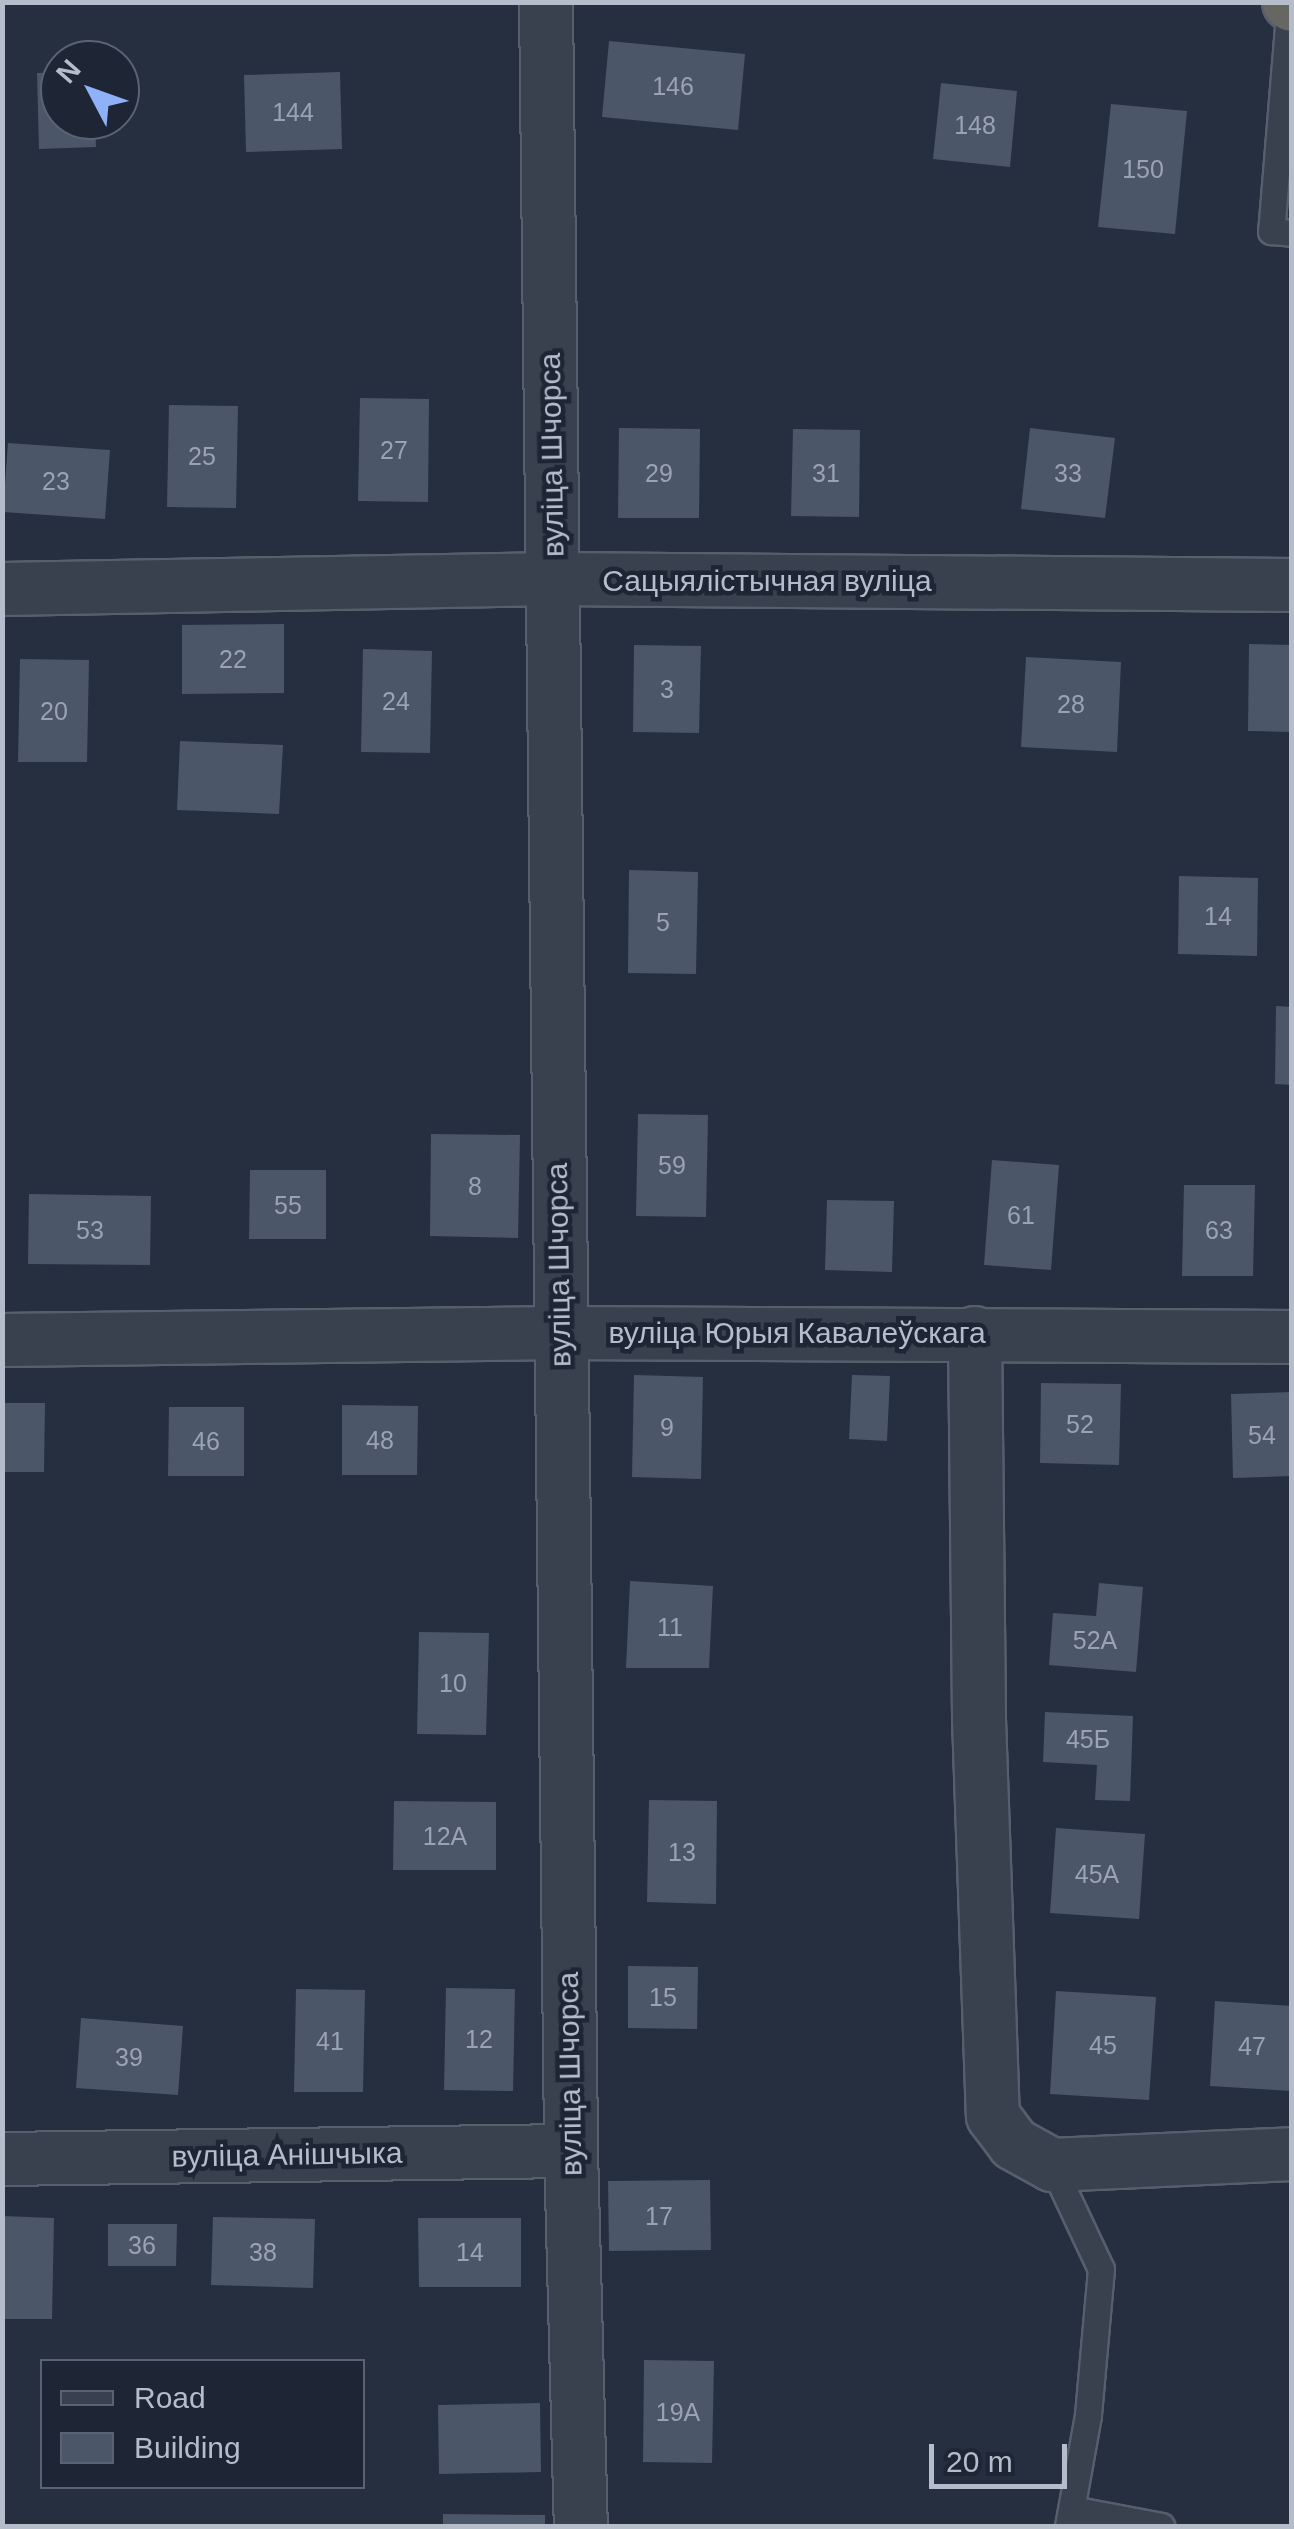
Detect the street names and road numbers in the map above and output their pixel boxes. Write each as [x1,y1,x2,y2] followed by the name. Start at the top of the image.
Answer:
[532,353,572,557] street label: вуліца Шчорса
[602,563,932,599] street label: Сацыялістычная вуліца
[539,1163,579,1367] street label: вуліца Шчорса
[608,1315,986,1351] street label: вуліца Юрыя Кавалеўскага
[550,1972,590,2176] street label: вуліца Шчорса
[171,2135,403,2175] street label: вуліца Анішчыка

